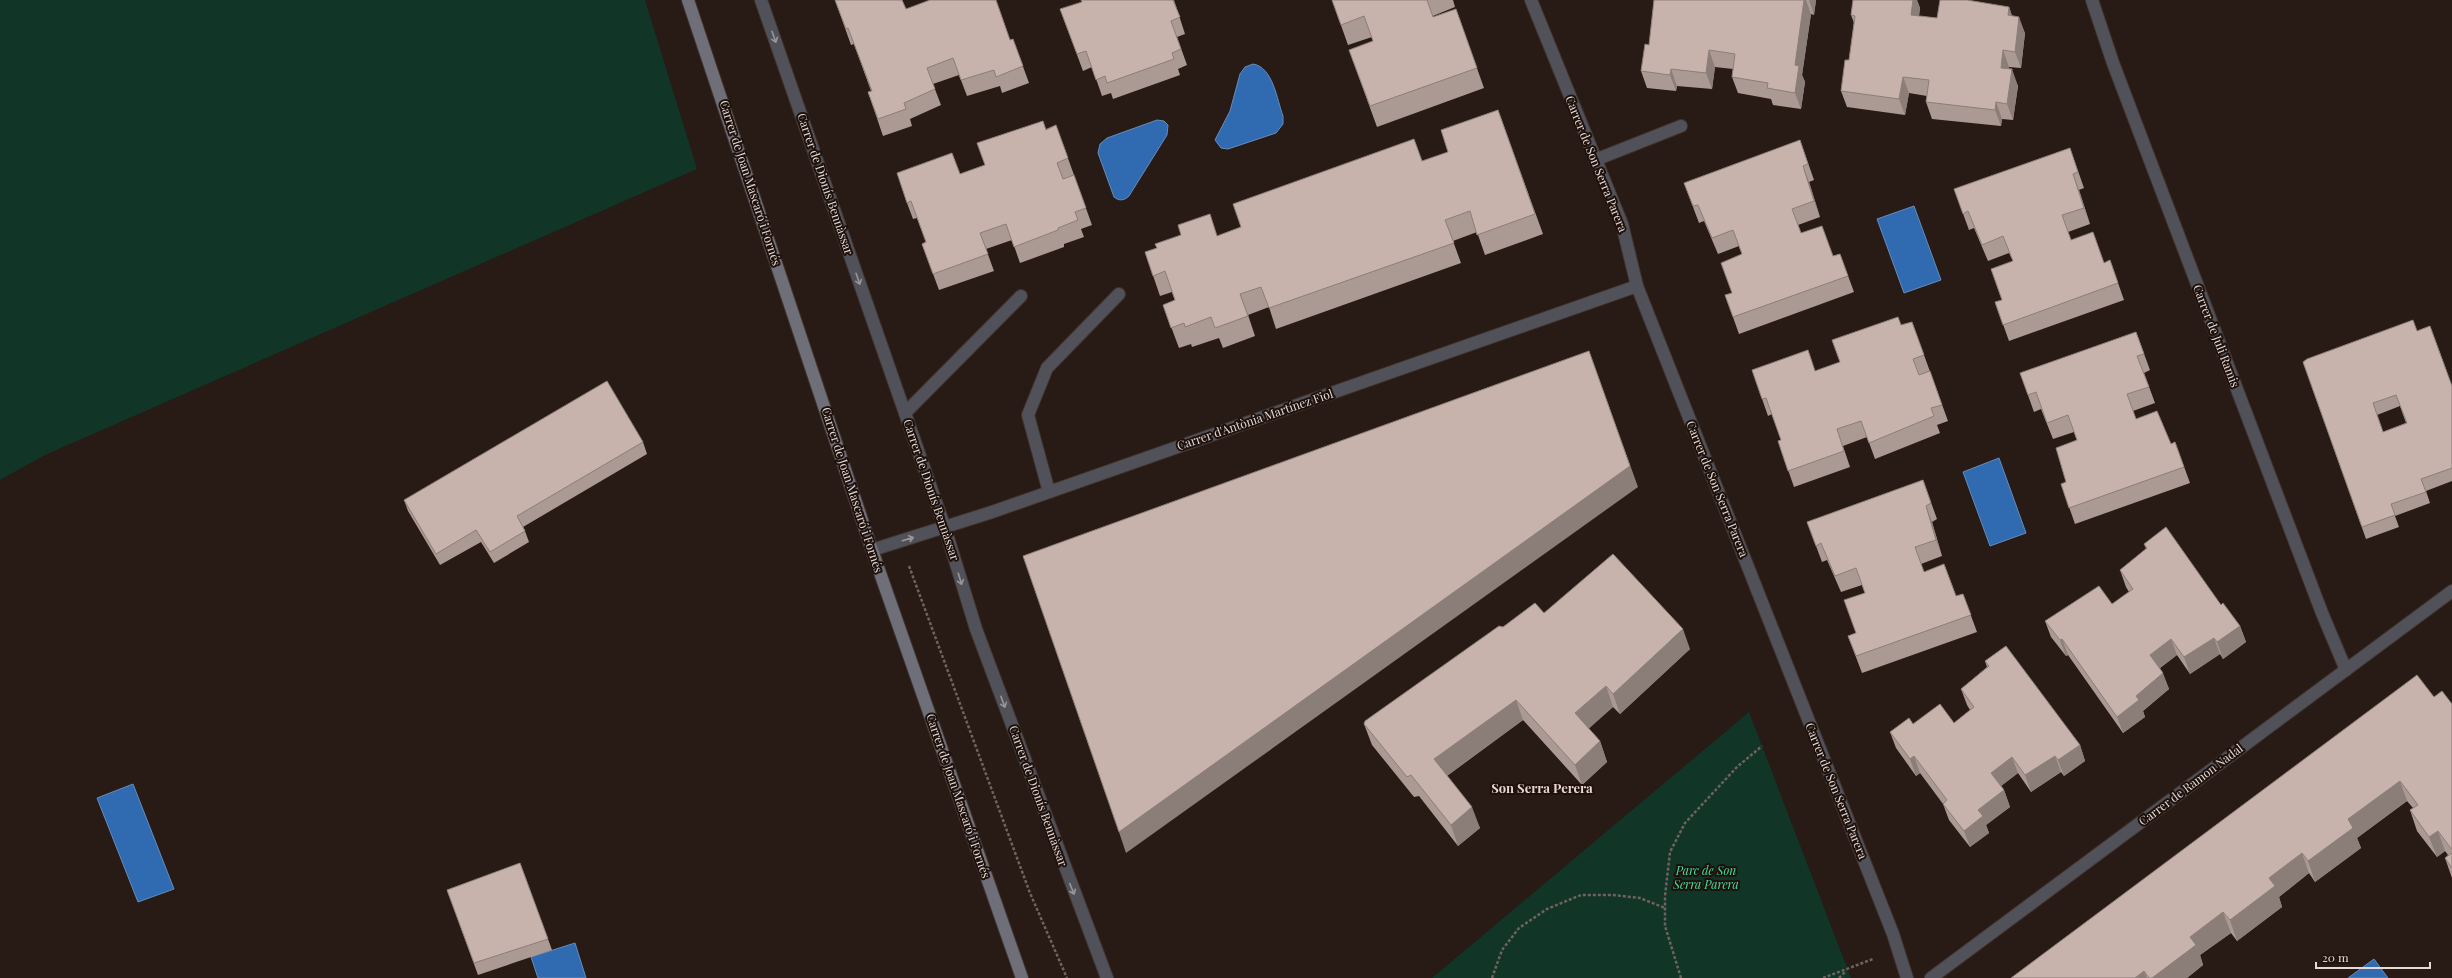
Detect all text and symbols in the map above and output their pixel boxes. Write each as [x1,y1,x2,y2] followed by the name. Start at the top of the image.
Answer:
[770,30,778,42] one-way arrow
[1562,93,1632,234] street label: Carrer de Son Serra Parera
[717,98,785,267] street label: Carrer de Joan Mascaró i Fornés
[794,111,858,257] street label: Carrer de Dionís Bennàssar
[855,272,862,285] one-way arrow
[2190,282,2244,389] street label: Carrer de Juli Ramis
[1174,385,1335,453] street label: Carrer d'Antònia Martínez Fiol
[819,405,887,574] street label: Carrer de Joan Mascaró i Fornés
[900,417,964,563] street label: Carrer de Dionís Bennàssar
[1683,418,1753,559] street label: Carrer de Son Serra Parera
[901,535,914,542] one-way arrow
[957,573,965,585] one-way arrow
[999,695,1007,707] one-way arrow
[923,711,995,880] street label: Carrer de Joan Mascaró i Fornés
[1802,720,1872,861] street label: Carrer de Son Serra Parera
[1006,723,1072,869] street label: Carrer de Dionís Bennàssar
[2135,739,2246,829] street label: Carrer de Ramon Nadal
[1491,779,1593,796] district label: Son Serra Perera
[1672,862,1739,892] park label: Parc de Son Serra Parera
[1069,883,1077,895] one-way arrow
[2316,944,2430,970] scale bar
[2322,949,2349,965] text: 20 m

